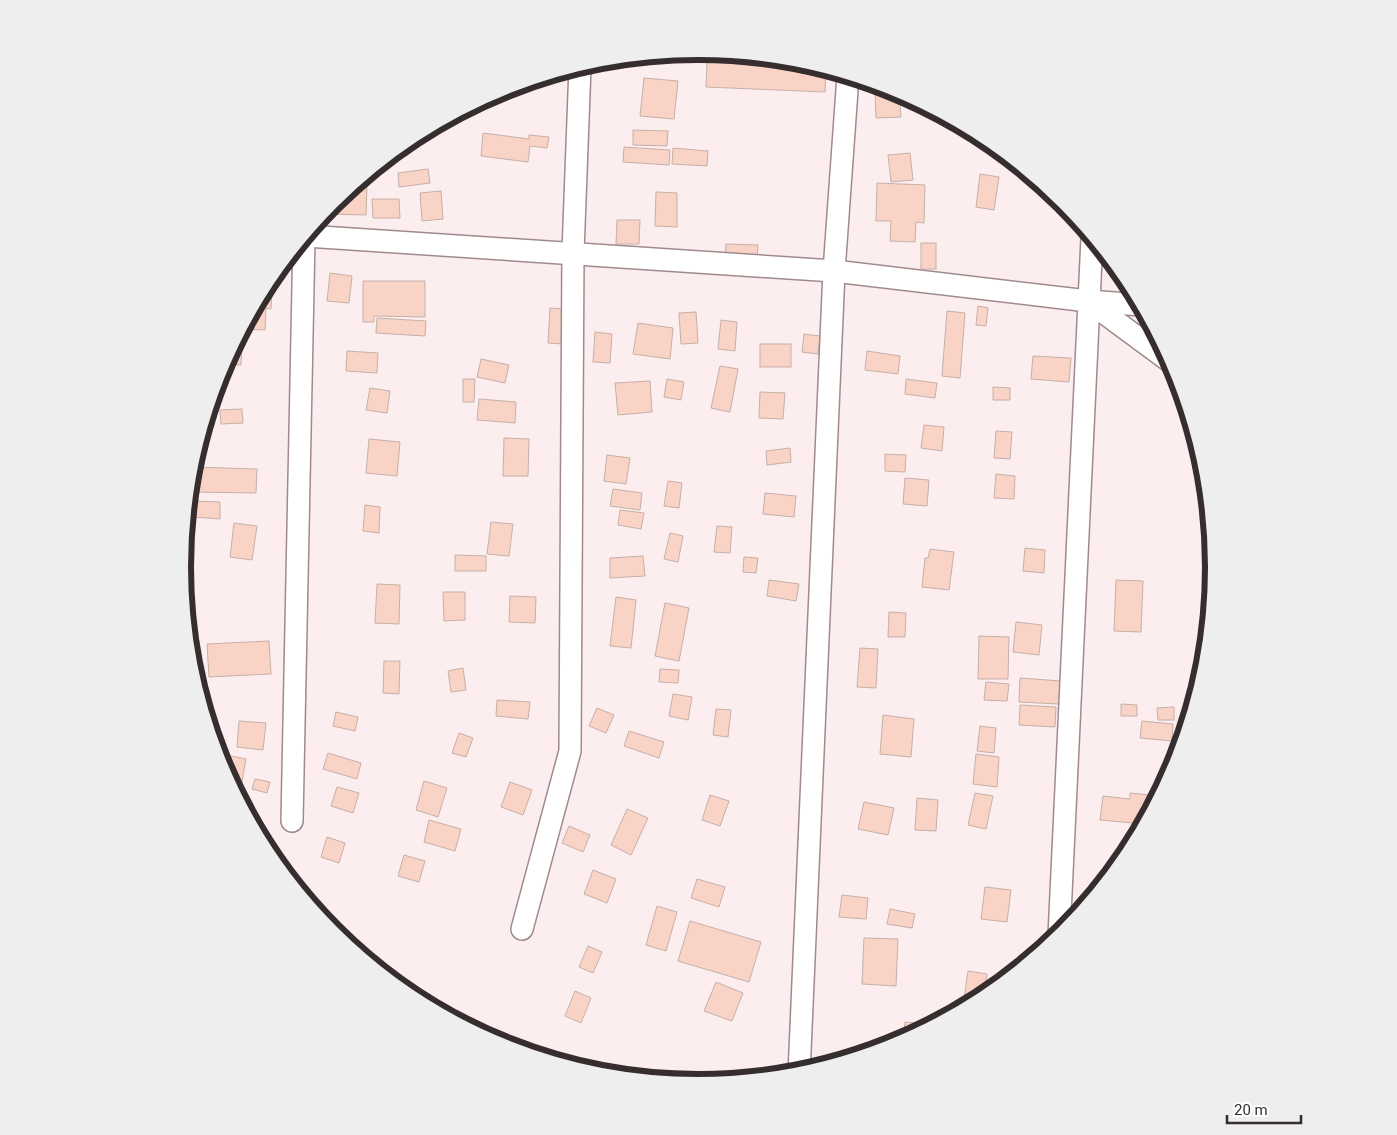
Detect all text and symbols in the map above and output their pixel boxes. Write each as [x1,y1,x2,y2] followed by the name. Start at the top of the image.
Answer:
[1227,1092,1301,1124] scale bar
[1234,1101,1268,1119] text: 20 m

